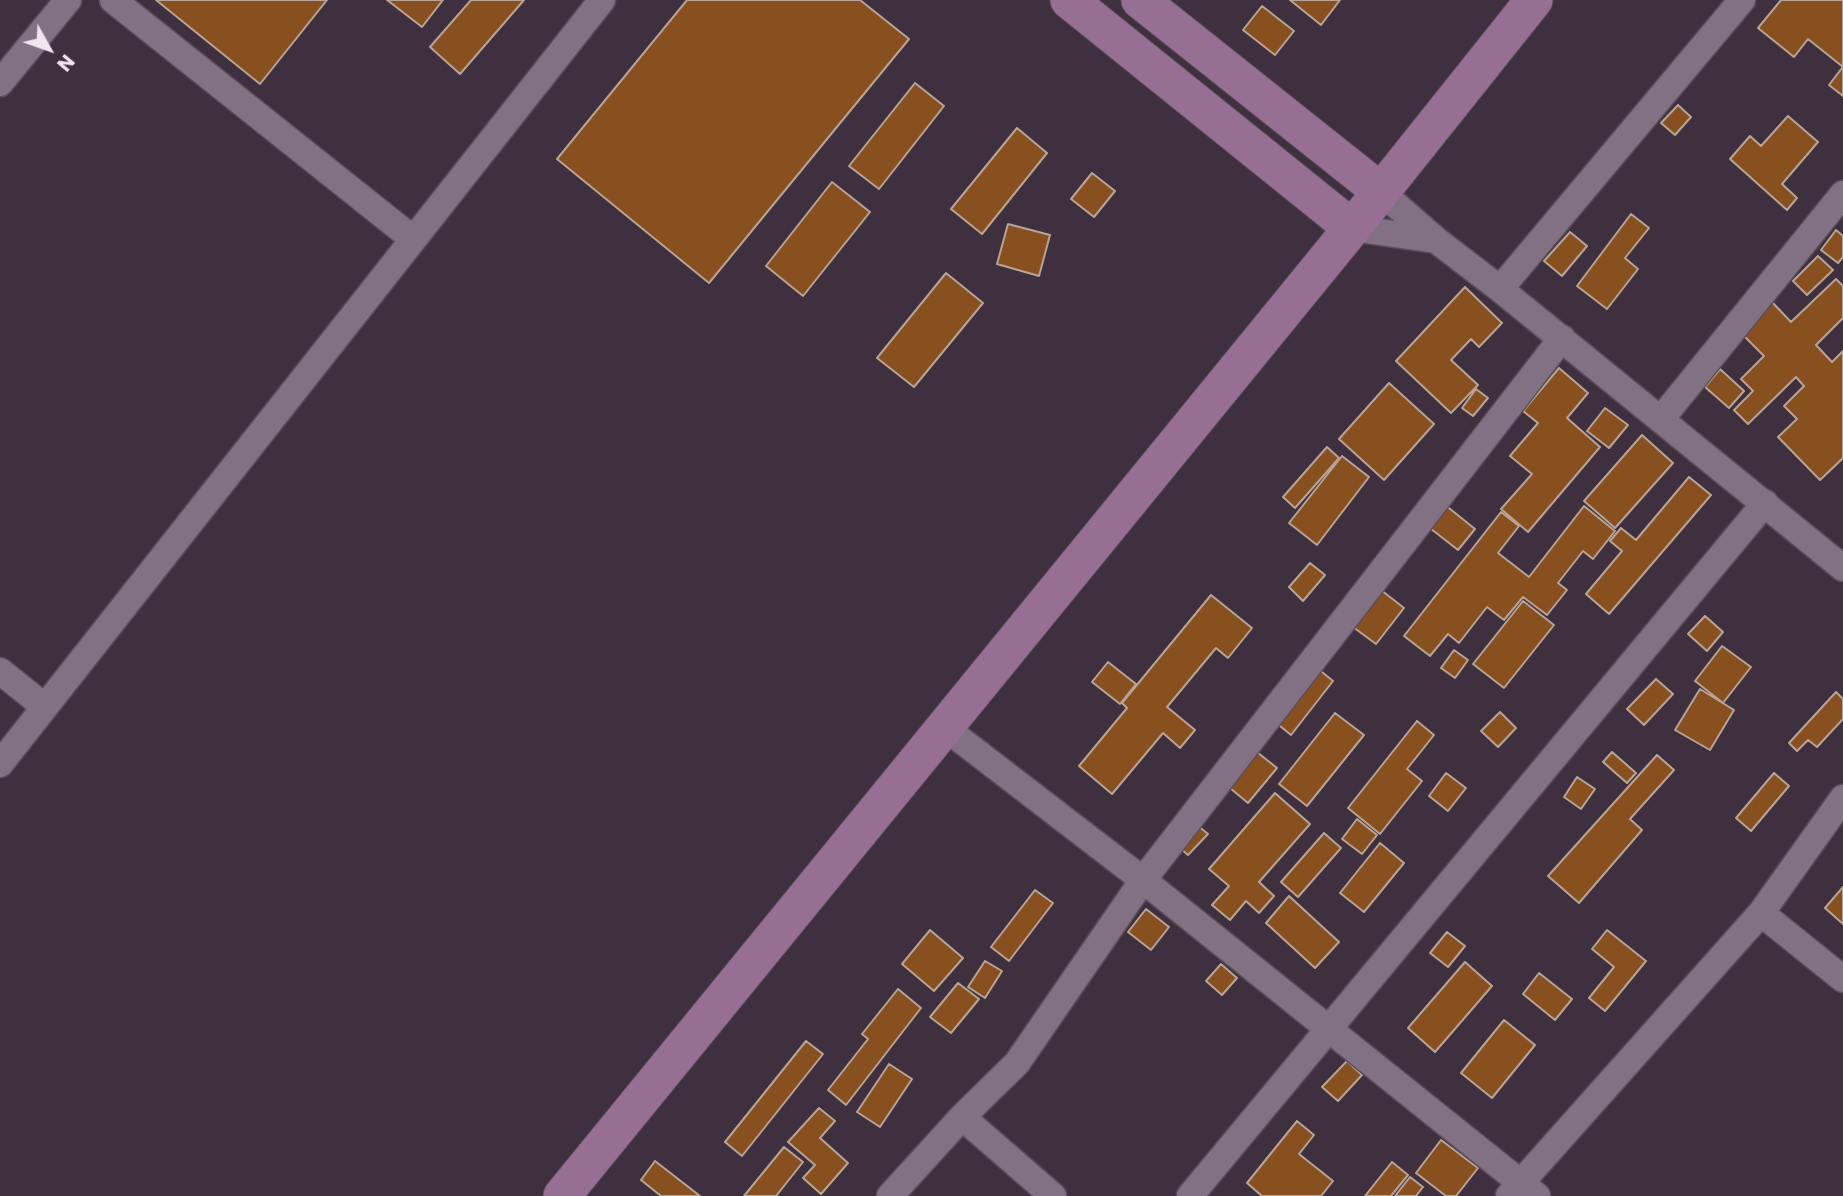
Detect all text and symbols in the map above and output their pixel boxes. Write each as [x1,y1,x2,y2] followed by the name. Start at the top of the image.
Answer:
[14,14,84,84] north arrow
[51,49,80,77] text: N

